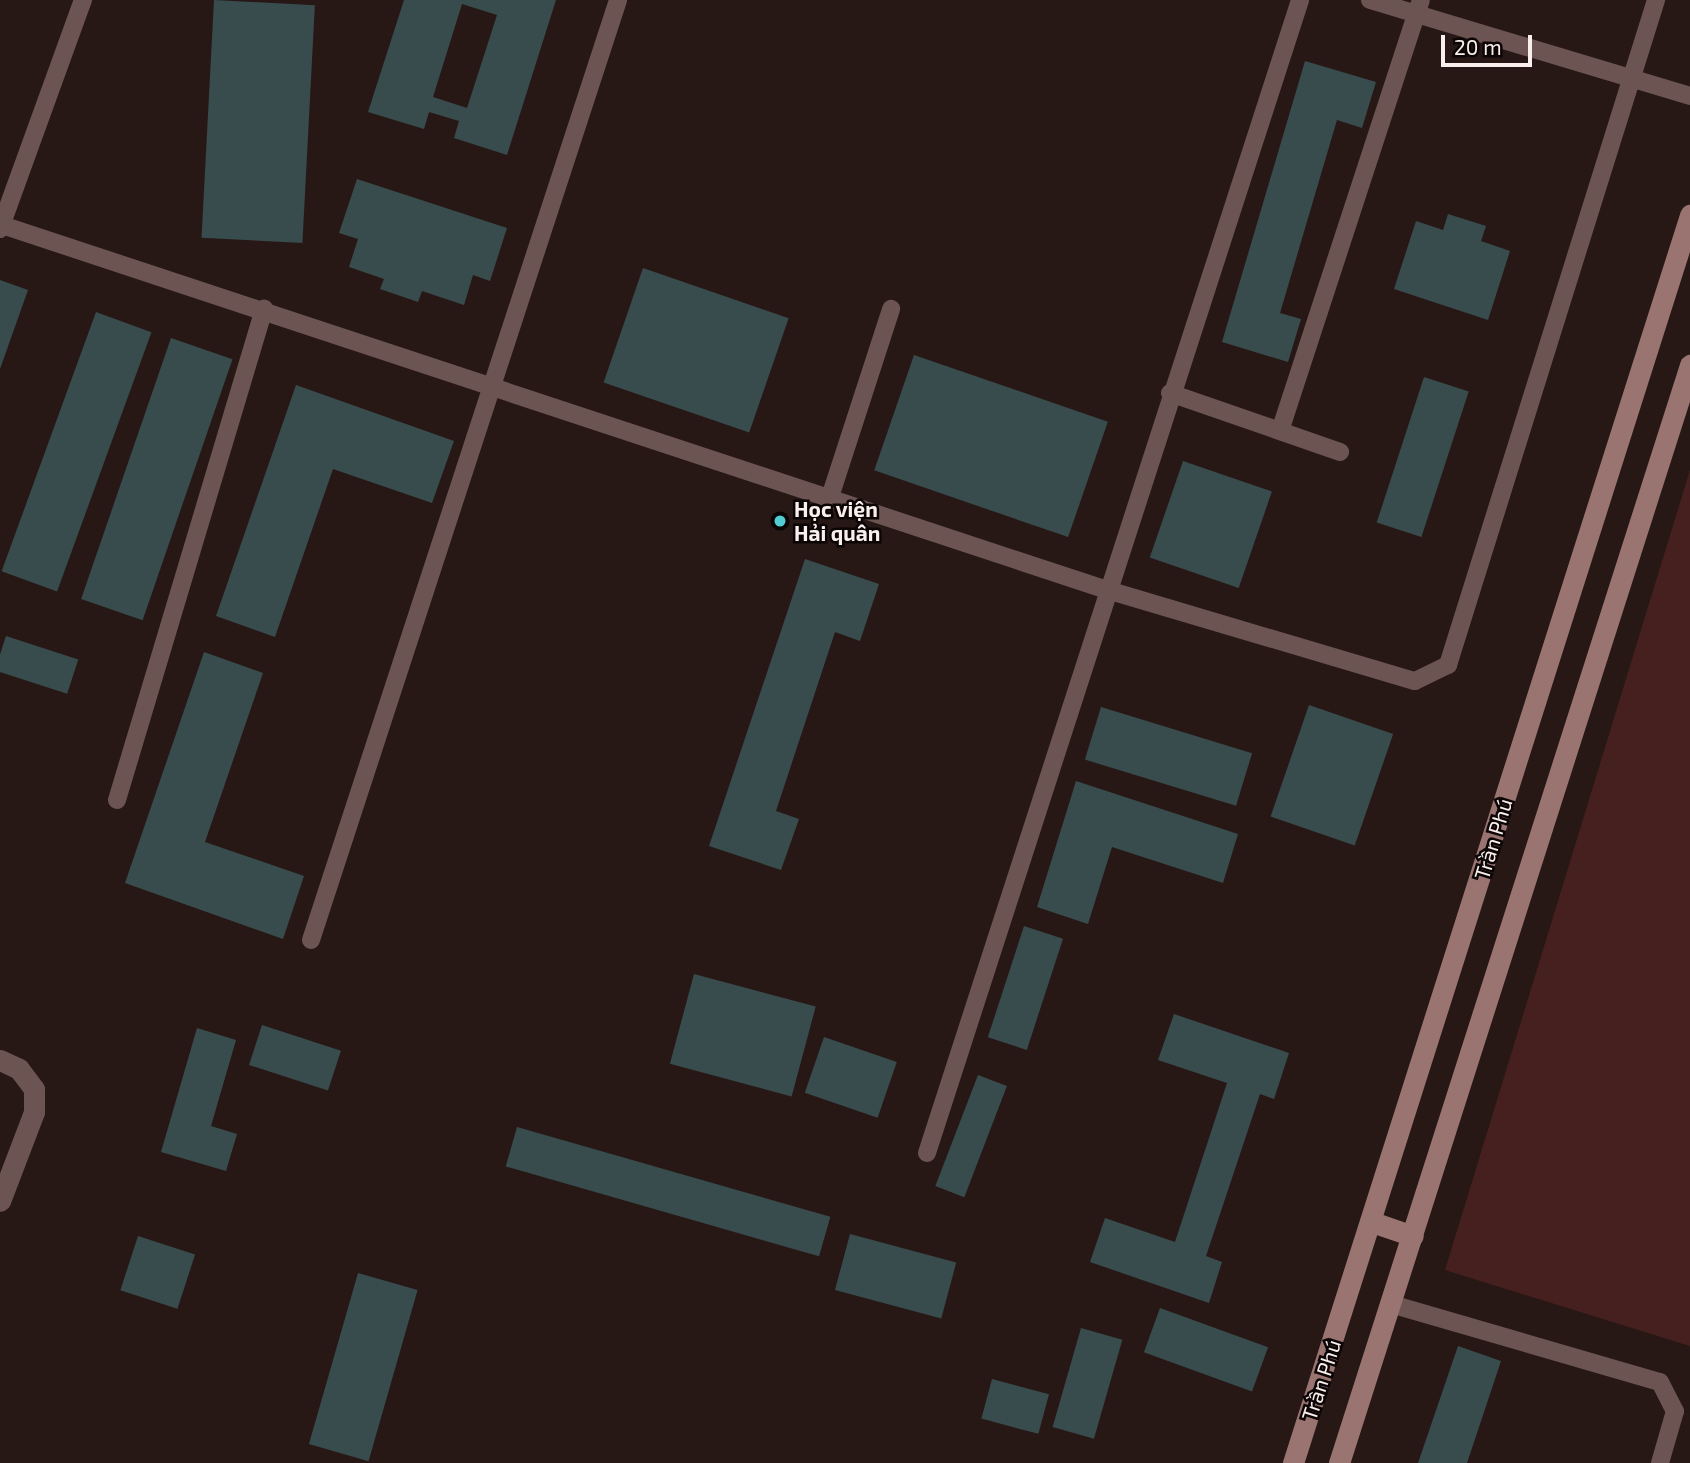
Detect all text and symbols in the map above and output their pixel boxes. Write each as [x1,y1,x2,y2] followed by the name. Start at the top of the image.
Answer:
[1445,21,1536,65] scale bar
[1454,34,1502,59] text: 20 m
[794,496,880,546] place label: Học viện Hải quân
[772,513,788,529] marker: Học viện Hải quân
[1469,795,1517,883] street label: Trần Phú
[1296,1336,1346,1424] street label: Trần Phú

